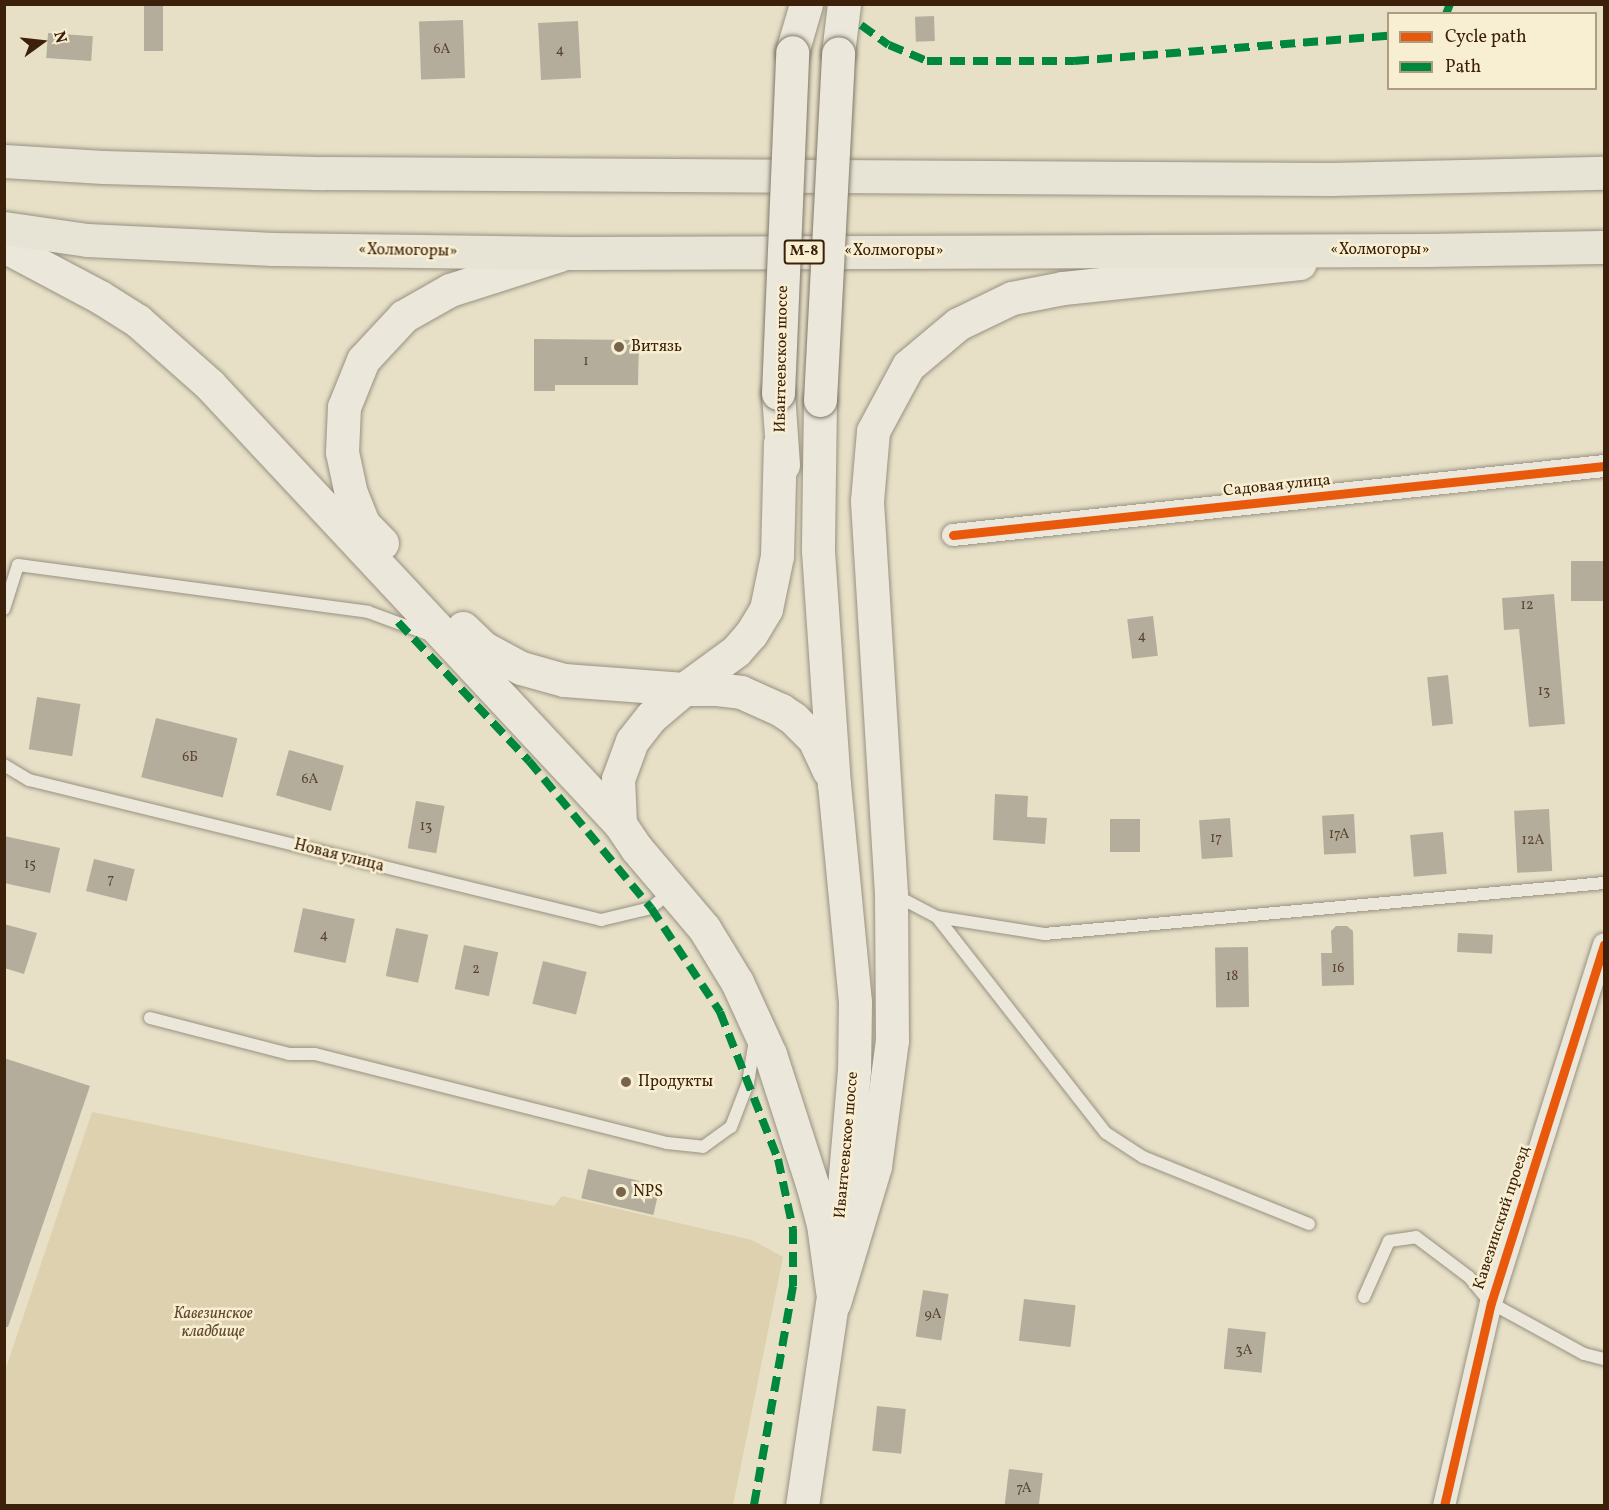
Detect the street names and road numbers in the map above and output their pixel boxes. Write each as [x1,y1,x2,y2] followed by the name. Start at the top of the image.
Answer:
[783,240,825,264] road number: М-8
[1331,240,1429,260] street label: «Холмогоры»
[358,241,458,261] street label: «Холмогоры»
[845,241,943,261] street label: «Холмогоры»
[771,285,793,433] street label: Ивантеевское шоссе
[1222,471,1332,501] street label: Садовая улица
[292,835,386,877] street label: Новая улица
[831,1071,863,1219] street label: Ивантеевское шоссе
[1470,1144,1534,1292] street label: Кавезинский проезд

